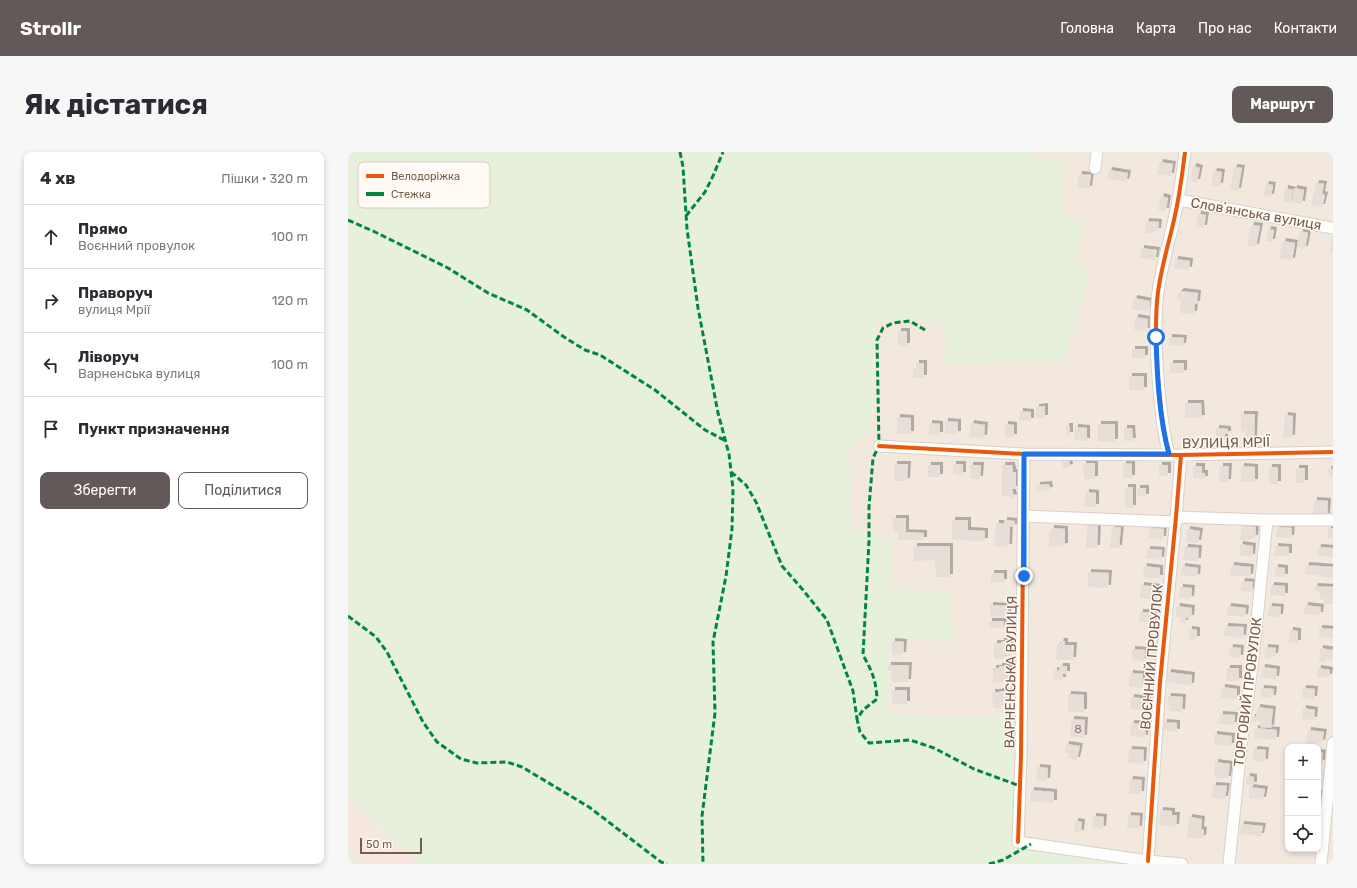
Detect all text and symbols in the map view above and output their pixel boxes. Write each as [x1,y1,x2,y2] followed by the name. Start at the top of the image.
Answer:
[20,17,81,40] text: Strollr
[1060,20,1114,37] text: Головна
[1136,20,1176,37] text: Карта
[1198,20,1252,37] text: Про нас
[1274,20,1337,37] text: Контакти
[1232,86,1333,123] button: Маршрут
[24,88,208,121] text: Як дістатися
[358,162,490,208] legend
[40,168,76,188] text: 4 хв
[391,170,460,183] text: Велодоріжка
[221,171,308,186] text: Пішки · 320 m
[391,188,431,201] text: Стежка
[1189,194,1323,234] street label: Словʼянська вулиця
[78,220,128,238] text: Прямо
[40,226,62,248] icon: ahead
[271,229,308,244] text: 100 m
[78,238,195,253] text: Воєнний провулок
[78,284,153,302] text: Праворуч
[40,290,62,312] icon: right
[272,293,308,308] text: 120 m
[78,302,150,317] text: вулиця Мрії
[1147,328,1165,346] route start
[78,348,139,366] text: Ліворуч
[40,354,62,376] icon: left
[271,357,308,372] text: 100 m
[78,366,200,381] text: Варненська вулиця
[40,418,62,440] icon: arrive
[78,420,230,438] text: Пункт призначення
[1182,433,1270,452] street label: ВУЛИЦЯ МРІЇ
[40,472,170,509] button: Зберегти
[178,472,308,509] button: Поділитися
[1015,567,1033,585] route end
[1136,583,1167,730] street label: ВОЄННИЙ ПРОВУЛОК
[1001,596,1021,748] street label: ВАРНЕНСЬКА ВУЛИЦЯ
[1229,616,1266,768] street label: ТОРГОВИЙ ПРОВУЛОК
[1074,722,1082,736] house number: 8
[1285,744,1321,852] map controls
[1285,744,1321,780] button: +
[1285,780,1321,816] button: −
[1285,816,1321,852] button: locate
[360,836,422,855] scale bar
[366,838,392,851] text: 50 m

